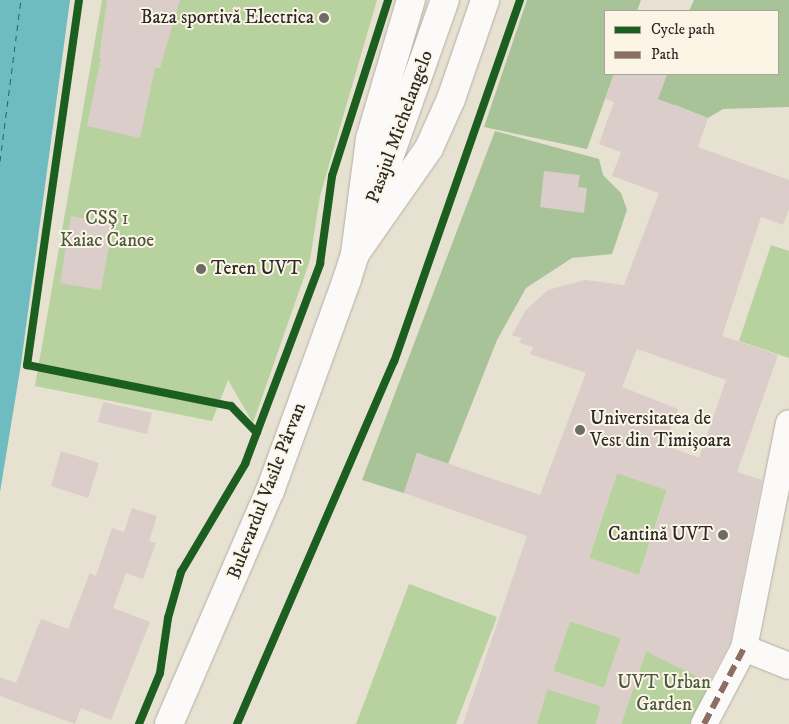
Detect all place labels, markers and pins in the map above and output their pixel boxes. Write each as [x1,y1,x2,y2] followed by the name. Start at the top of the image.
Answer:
[140,7,314,29] place label: Baza sportivă Electrica
[318,12,330,24] marker: Baza sportivă Electrica
[211,258,302,280] place label: Teren UVT
[195,263,207,275] marker: Teren UVT
[590,408,731,452] place label: Universitatea de Vest din Timișoara
[574,424,586,436] marker: Universitatea de Vest din Timișoara
[608,524,713,546] place label: Cantină UVT
[717,529,729,541] marker: Cantină UVT

